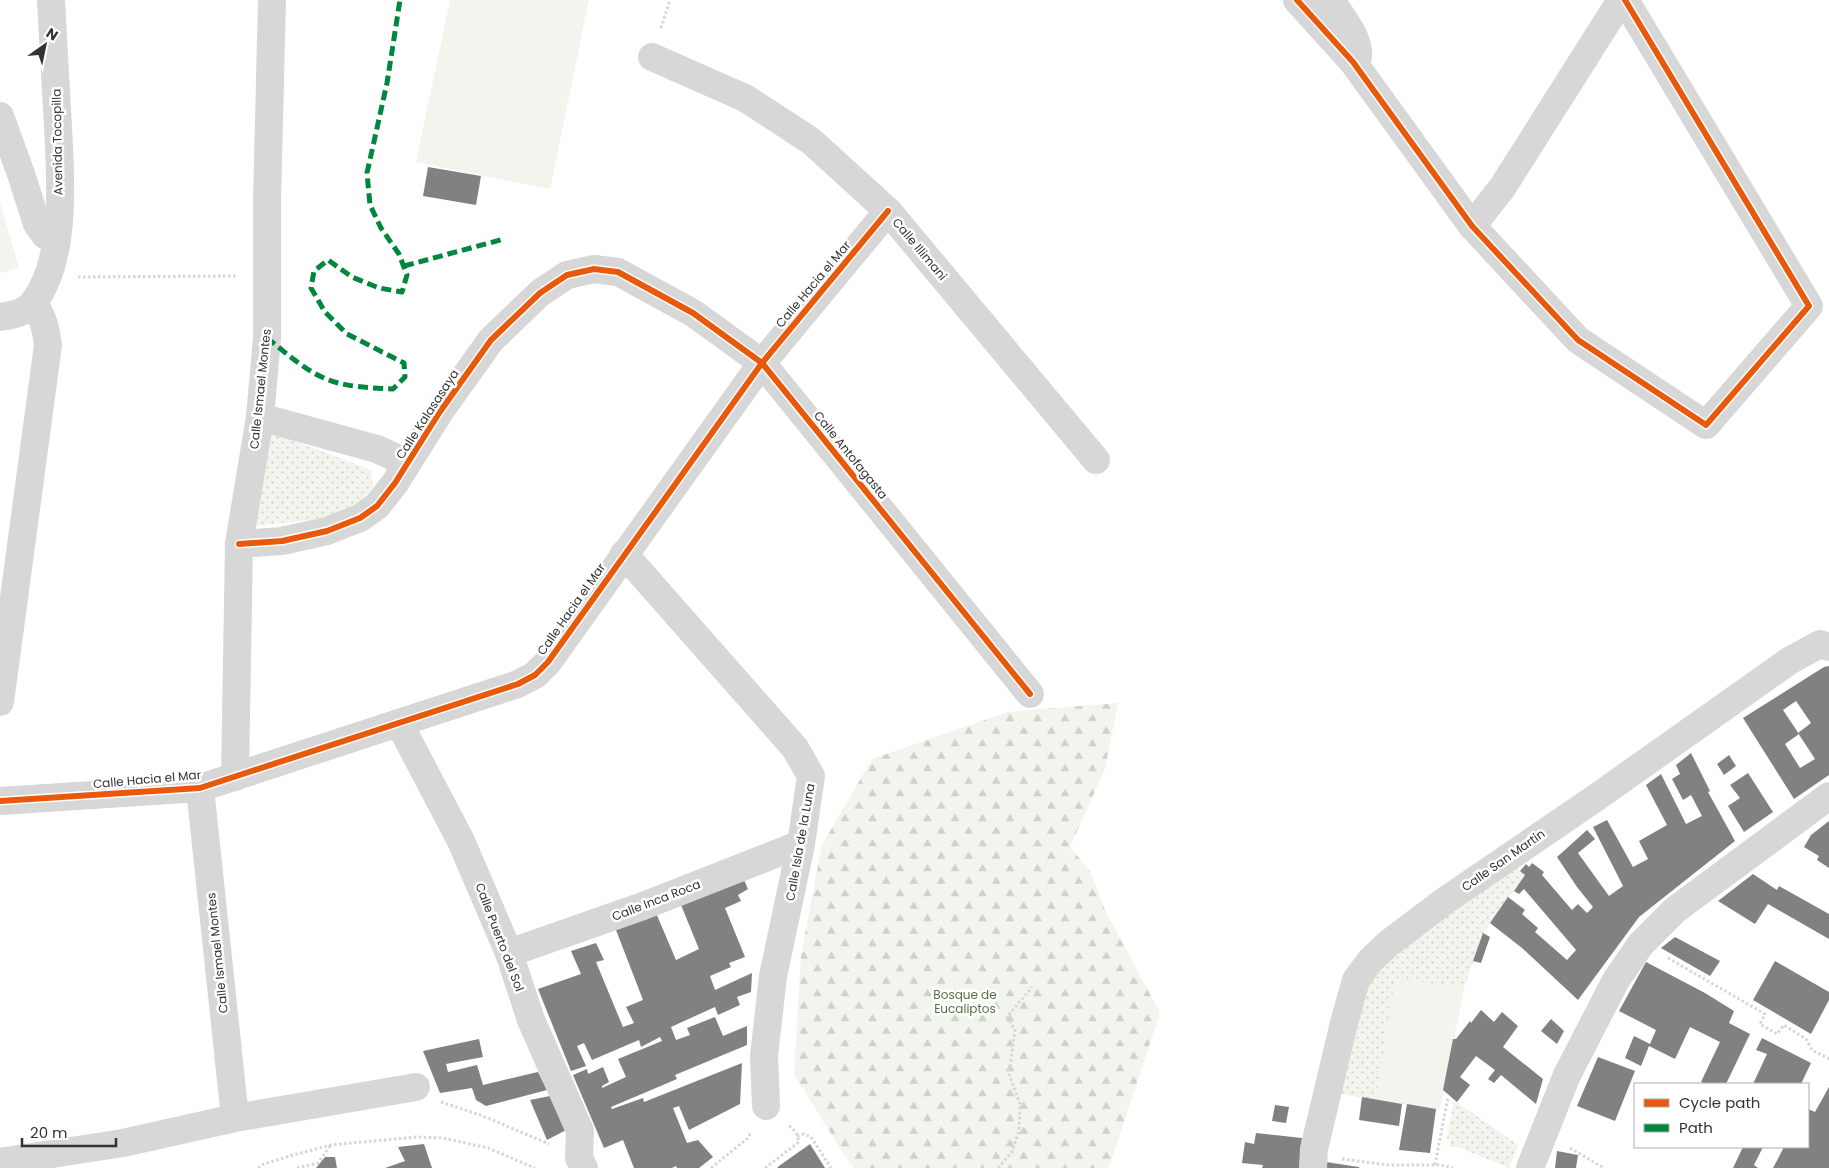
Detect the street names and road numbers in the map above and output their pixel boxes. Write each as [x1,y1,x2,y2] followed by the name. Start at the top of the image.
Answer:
[48,89,66,195] street label: Avenida Tocopilla
[889,214,951,284] street label: Calle Illimani
[772,237,855,331] street label: Calle Hacia el Mar
[245,328,275,450] street label: Calle Ismael Montes
[392,366,462,462] street label: Calle Kalasasaya
[810,407,892,503] street label: Calle Antofagasta
[533,559,609,658] street label: Calle Hacia el Mar
[92,766,202,792] street label: Calle Hacia el Mar
[781,782,819,902] street label: Calle Isla de la Luna
[1458,825,1548,895] street label: Calle San Martin
[609,875,703,925] street label: Calle Inca Roca
[471,880,529,994] street label: Calle Puerto del Sol
[202,892,232,1014] street label: Calle Ismael Montes

